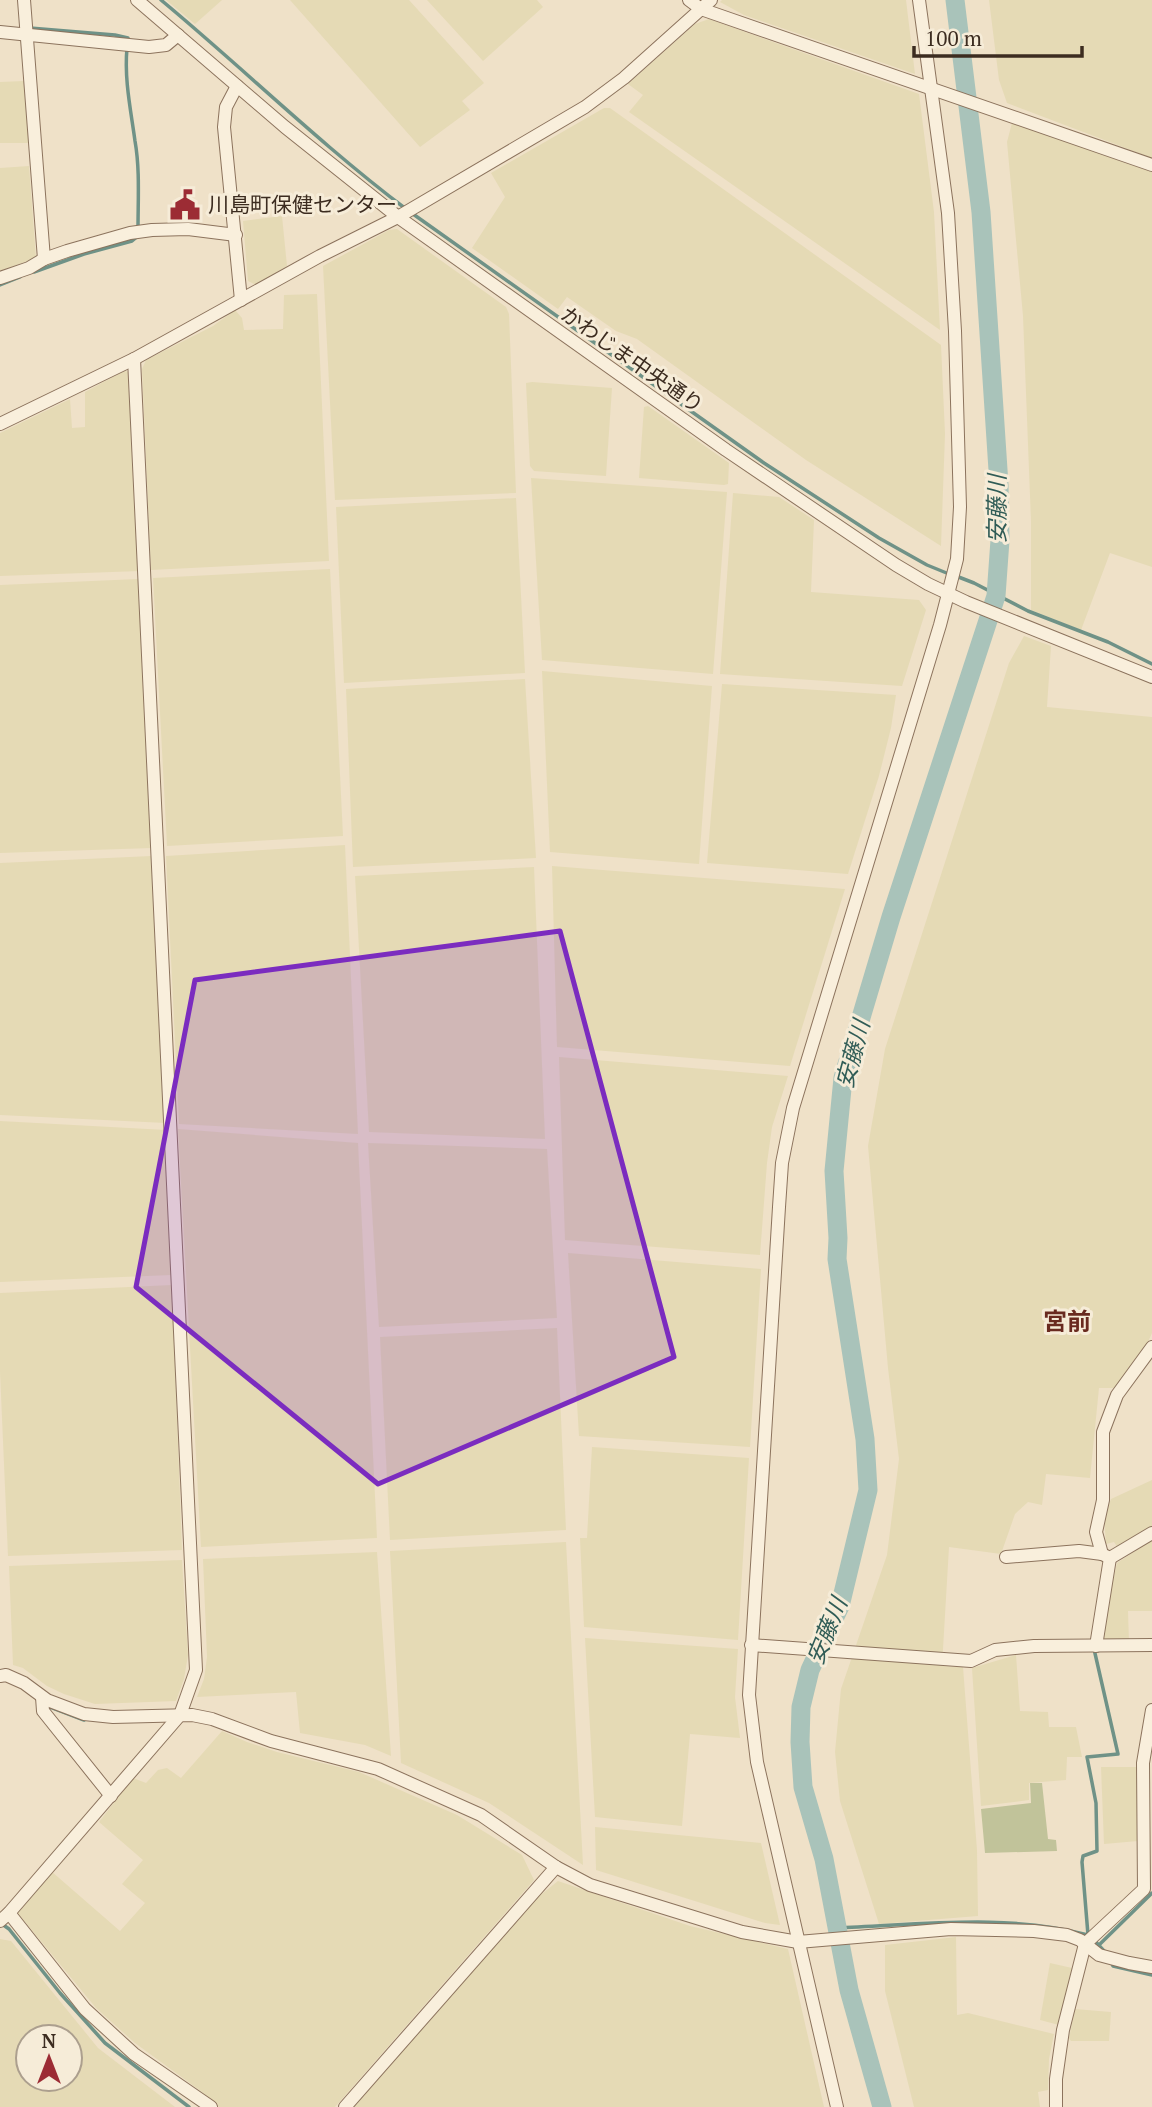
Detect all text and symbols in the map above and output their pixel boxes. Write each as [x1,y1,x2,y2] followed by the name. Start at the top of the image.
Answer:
[914,14,1082,58] scale bar
[925,24,982,52] text: 100 m
[168,188,202,222] public building icon: 川島町保健センター
[208,190,397,218] place label: 川島町保健センター
[556,300,709,419] street label: かわじま中央通り
[981,472,1012,544] water label: 安藤川
[829,1014,877,1091] water label: 安藤川
[1043,1305,1091,1337] district label: 宮前
[799,1590,855,1669] water label: 安藤川
[14,2023,84,2093] north arrow
[42,2028,57,2053] text: N

